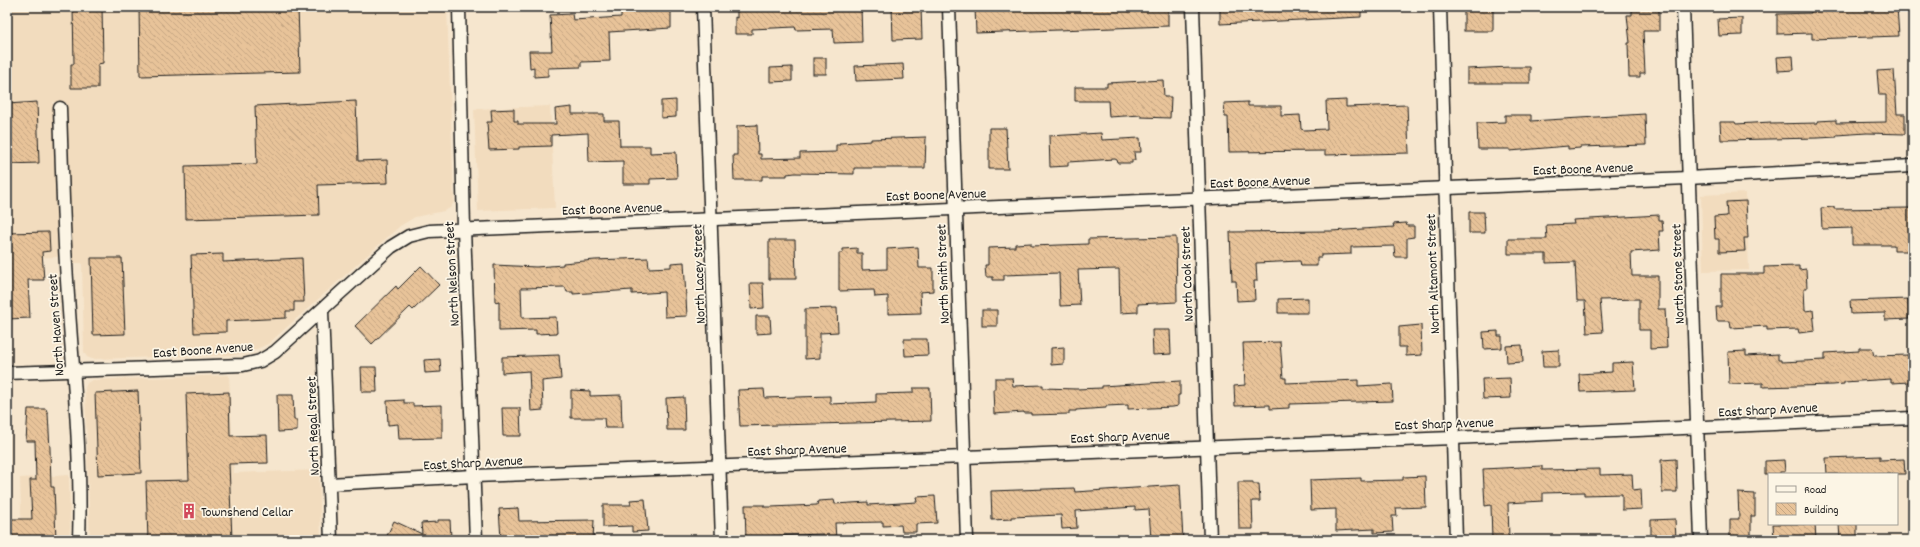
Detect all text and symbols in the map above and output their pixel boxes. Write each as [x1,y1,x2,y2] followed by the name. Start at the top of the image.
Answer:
[1533,158,1634,182] street label: East Boone Avenue
[1210,171,1311,195] street label: East Boone Avenue
[886,184,987,208] street label: East Boone Avenue
[562,198,663,222] street label: East Boone Avenue
[1422,213,1446,335] street label: North Altamont Street
[440,221,466,327] street label: North Nelson Street
[932,223,956,324] street label: North Smith Street
[1667,223,1691,325] street label: North Stone Street
[688,224,712,324] street label: North Lacey Street
[1176,226,1200,322] street label: North Cook Street
[43,273,71,377] street label: North Haven Street
[152,338,254,364] street label: East Boone Avenue
[302,376,326,476] street label: North Regal Street
[1718,398,1818,424] street label: East Sharp Avenue
[1394,413,1494,437] street label: East Sharp Avenue
[1070,426,1170,450] street label: East Sharp Avenue
[747,439,847,463] street label: East Sharp Avenue
[423,451,523,477] street label: East Sharp Avenue
[1768,473,1898,525] legend
[1804,482,1826,499] text: Road
[180,502,198,520] building icon: Townshend Cellar
[1804,502,1839,519] text: Building
[201,503,294,523] place label: Townshend Cellar

